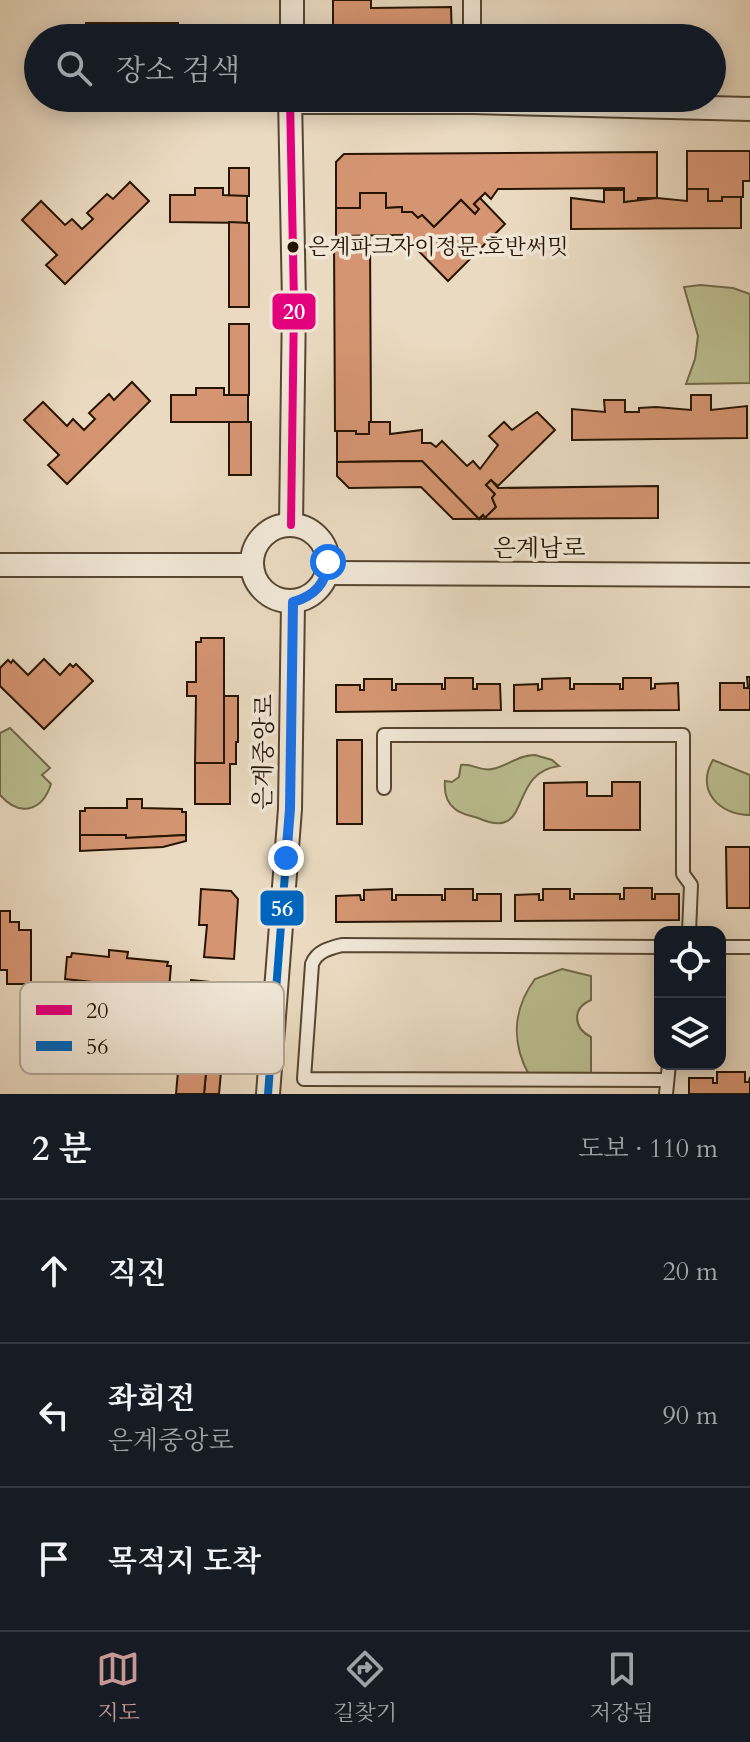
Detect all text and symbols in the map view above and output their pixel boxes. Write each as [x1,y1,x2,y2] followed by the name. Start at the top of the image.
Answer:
[24,24,726,112] search box
[52,46,96,90] icon: search
[116,50,240,91] text: 장소 검색
[308,232,569,262] place label: 은계파크자이정문.호반써밋
[285,239,301,255] marker: 은계파크자이정문.호반써밋
[271,292,317,331] line badge: 20
[283,297,305,327] text: 20
[493,532,585,565] street label: 은계남로
[310,544,346,580] route start
[246,694,282,810] street label: 은계중앙로
[268,840,304,876] route end
[259,889,305,927] line badge: 56
[271,894,293,924] text: 56
[654,926,726,1070] map controls
[654,926,726,998] button: locate
[20,982,284,1074] legend
[86,996,109,1026] text: 20
[654,998,726,1070] button: layers
[86,1032,109,1062] text: 56
[32,1126,91,1172] text: 2 분
[578,1131,718,1166] text: 도보 · 110 m
[32,1249,76,1293] icon: ahead
[108,1253,166,1294] text: 직진
[662,1254,718,1289] text: 20 m
[108,1378,195,1419] text: 좌회전
[32,1393,76,1437] icon: left
[662,1398,718,1433] text: 90 m
[108,1423,234,1458] text: 은계중앙로
[32,1537,76,1581] icon: arrive
[108,1541,261,1582] text: 목적지 도착
[96,1647,140,1728] tab: 지도
[333,1647,397,1728] tab: 길찾기
[590,1647,654,1728] tab: 저장됨

